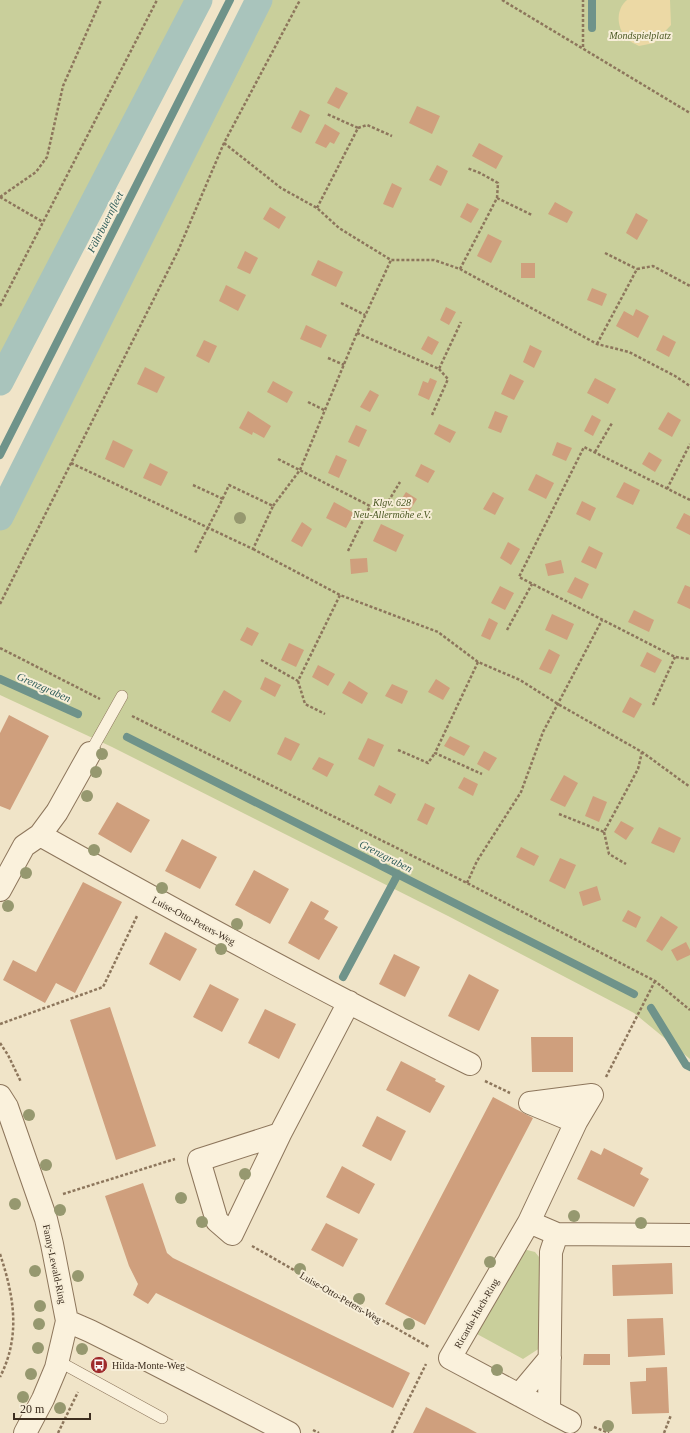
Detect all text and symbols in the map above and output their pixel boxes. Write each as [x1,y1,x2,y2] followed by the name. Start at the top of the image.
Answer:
[608,30,671,41] park label: Mondspielplatz
[84,189,126,255] water label: Fährbuernfleet
[352,497,432,520] park label: Klgv. 628 Neu-Allermöhe e.V.
[15,670,73,704] water label: Grenzgraben
[358,838,415,875] water label: Grenzgraben
[150,894,237,947] street label: Luise-Otto-Peters-Weg
[41,1223,68,1305] street label: Fanny-Lewald-Ring
[298,1270,384,1325] street label: Luise-Otto-Peters-Weg
[452,1276,501,1350] street label: Ricarda-Huch-Ring
[89,1355,109,1375] bus stop icon: Hilda-Monte-Weg
[112,1360,185,1371] place label: Hilda-Monte-Weg
[14,1395,90,1421] scale bar
[20,1402,45,1416] text: 20 m

